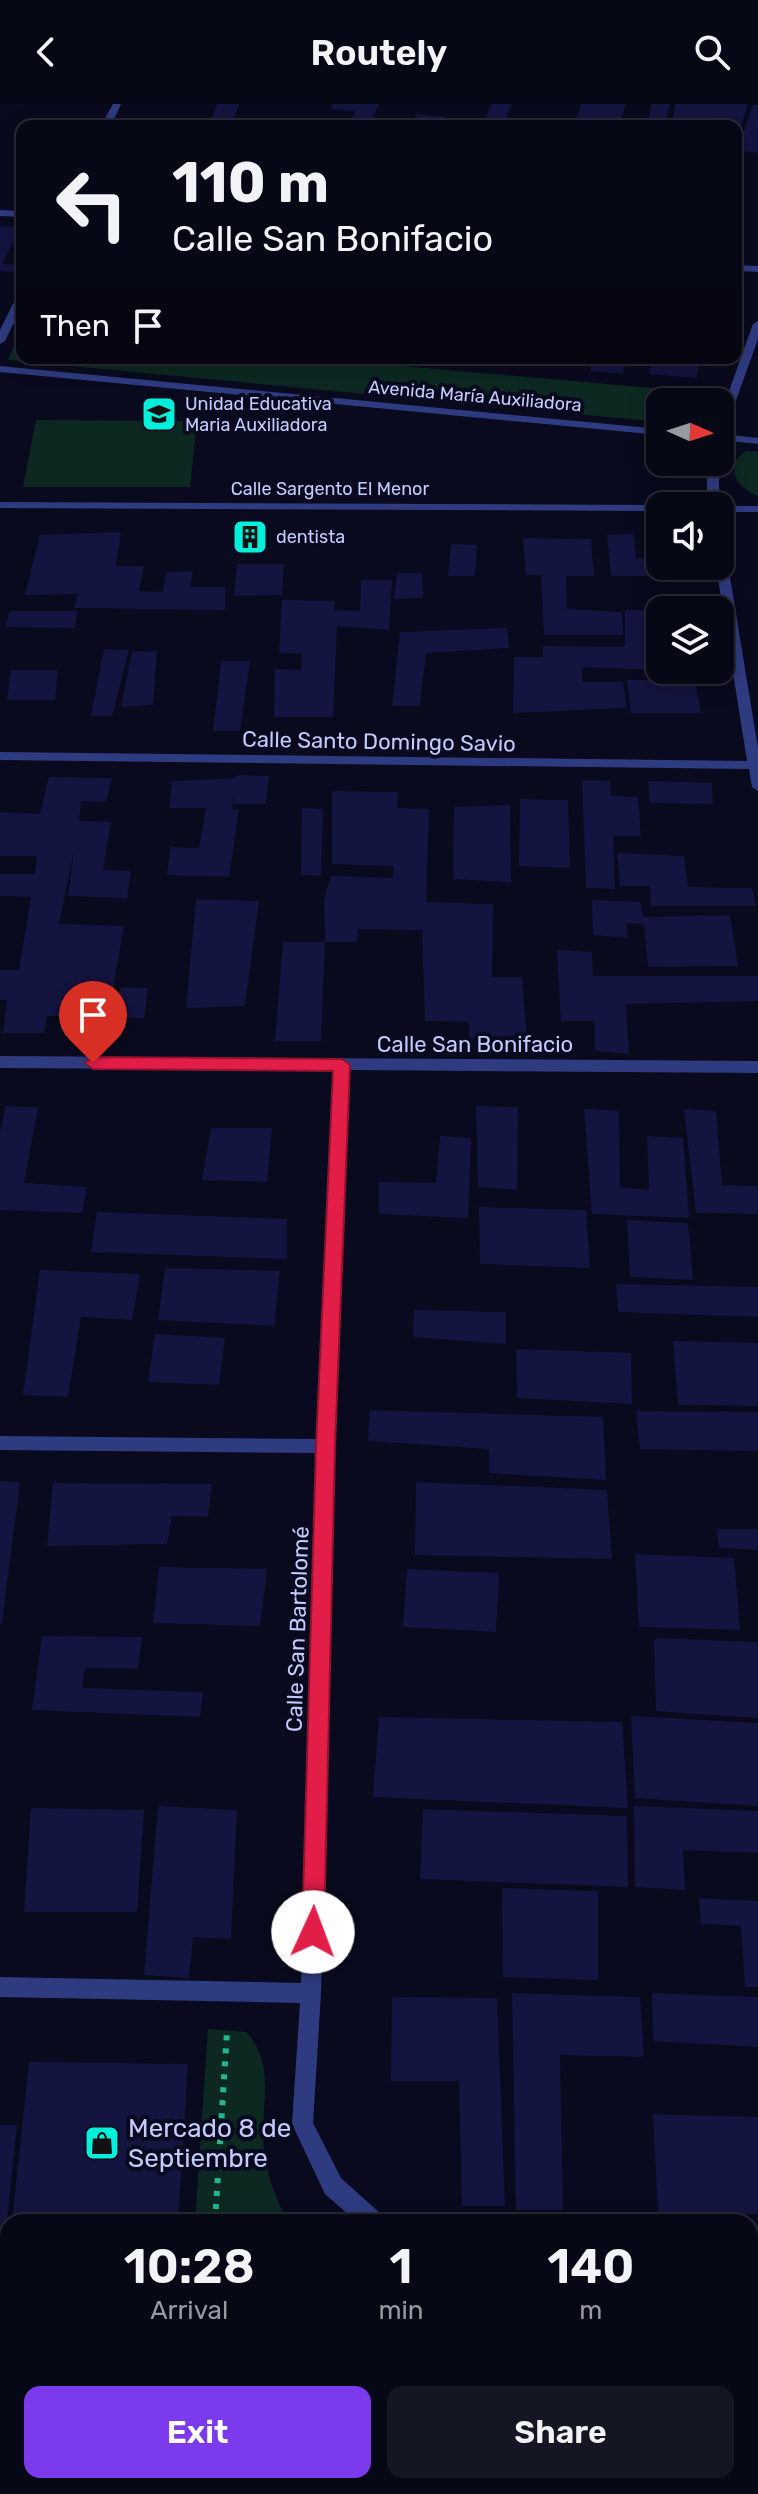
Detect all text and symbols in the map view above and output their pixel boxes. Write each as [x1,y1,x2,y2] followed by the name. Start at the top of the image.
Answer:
[24,30,68,74] icon: back
[690,30,734,74] icon: search
[311,31,447,74] text: Routely
[172,150,329,216] text: 110 m
[40,152,144,256] icon: left
[172,217,493,260] text: Calle San Bonifacio
[126,304,170,348] icon: arrive
[40,308,110,344] text: Then
[367,376,583,416] street label: Avenida María Auxiliadora
[646,388,734,476] north arrow
[646,388,734,684] map controls
[185,393,332,436] place label: Unidad Educativa Maria Auxiliadora
[140,395,178,433] school or university icon: Unidad Educativa Maria Auxiliadora
[231,478,429,500] street label: Calle Sargento El Menor
[646,492,734,580] button: sound
[231,518,269,556] building icon: dentista
[276,526,345,548] place label: dentista
[646,596,734,684] button: layers
[242,726,516,757] street label: Calle Santo Domingo Savio
[59,981,127,1063] pin
[71,993,115,1037] icon: arrive
[377,1031,573,1058] street label: Calle San Bonifacio
[280,1526,315,1732] street label: Calle San Bartolomé
[271,1890,355,1974] position arrow
[128,2113,291,2174] place label: Mercado 8 de Septiembre
[83,2124,121,2162] shop icon: Mercado 8 de Septiembre
[124,2238,255,2295] text: 10:28
[389,2238,412,2295] text: 1
[547,2238,634,2295] text: 140
[150,2295,228,2326] text: Arrival
[378,2295,424,2326] text: min
[579,2295,602,2326] text: m
[24,2386,371,2478] button: Exit
[387,2386,734,2478] button: Share

